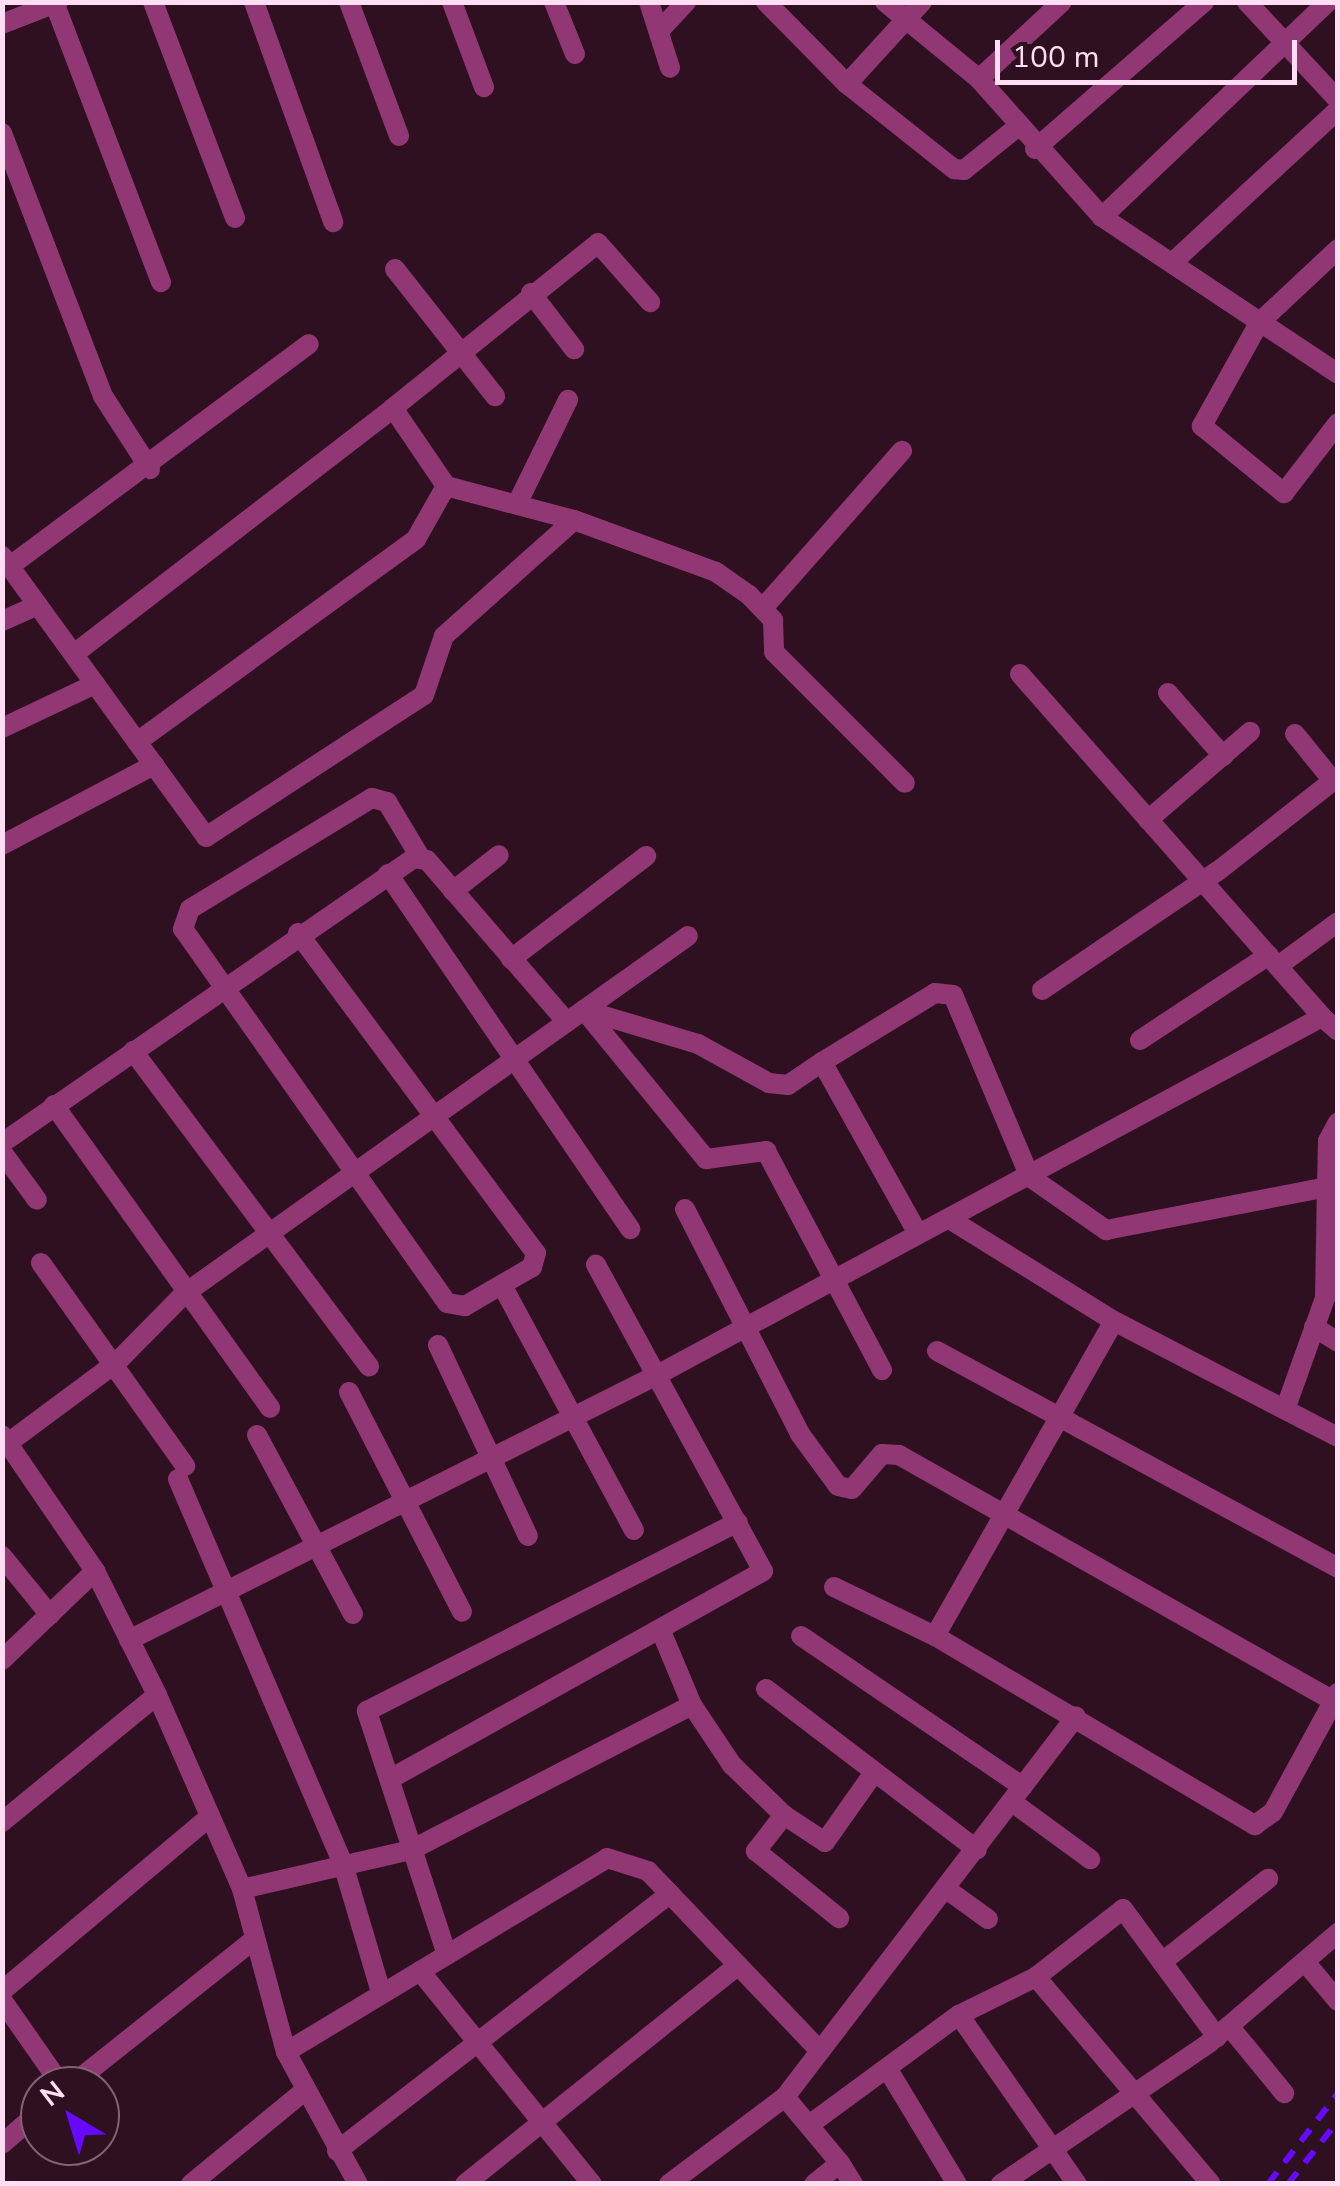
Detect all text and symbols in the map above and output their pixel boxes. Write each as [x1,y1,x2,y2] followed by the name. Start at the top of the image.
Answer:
[1000,20,1302,82] scale bar
[1012,37,1099,78] text: 100 m
[20,2066,120,2166] north arrow
[33,2073,73,2115] text: N

